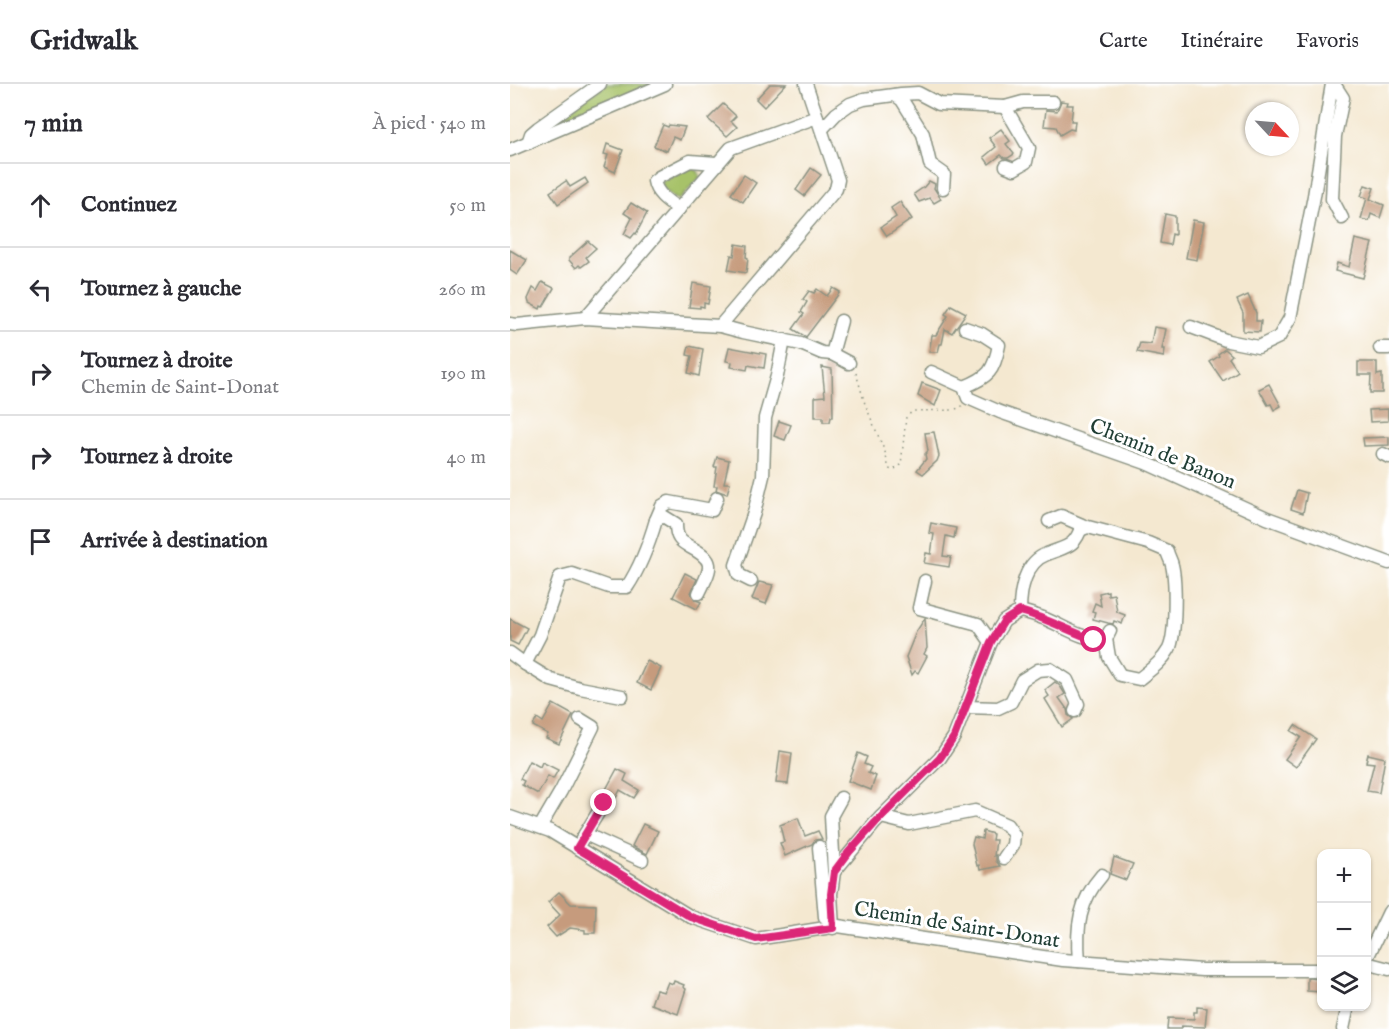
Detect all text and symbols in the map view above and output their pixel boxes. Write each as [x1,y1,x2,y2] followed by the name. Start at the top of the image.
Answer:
[30,24,138,59] text: Gridwalk
[1099,28,1148,55] text: Carte
[1181,28,1263,55] text: Itinéraire
[1296,28,1359,55] text: Favoris
[1245,102,1299,156] north arrow
[24,107,83,140] text: 7 min
[373,111,486,136] text: À pied · 540 m
[24,189,57,222] icon: ahead
[81,191,177,219] text: Continuez
[449,193,486,218] text: 50 m
[24,273,57,306] icon: left
[81,275,241,303] text: Tournez à gauche
[439,277,486,302] text: 260 m
[81,347,232,375] text: Tournez à droite
[24,357,57,390] icon: right
[440,361,486,386] text: 190 m
[81,375,279,400] text: Chemin de Saint-Donat
[1085,413,1240,496] street label: Chemin de Banon
[24,441,57,474] icon: right
[81,443,232,471] text: Tournez à droite
[447,445,486,470] text: 40 m
[24,525,57,558] icon: arrive
[81,527,268,555] text: Arrivée à destination
[1080,626,1106,652] route start
[590,789,616,815] route end
[1317,849,1371,1011] map controls
[1317,849,1371,903] button: +
[852,896,1062,955] street label: Chemin de Saint-Donat
[1317,903,1371,957] button: −
[1317,957,1371,1011] button: layers

